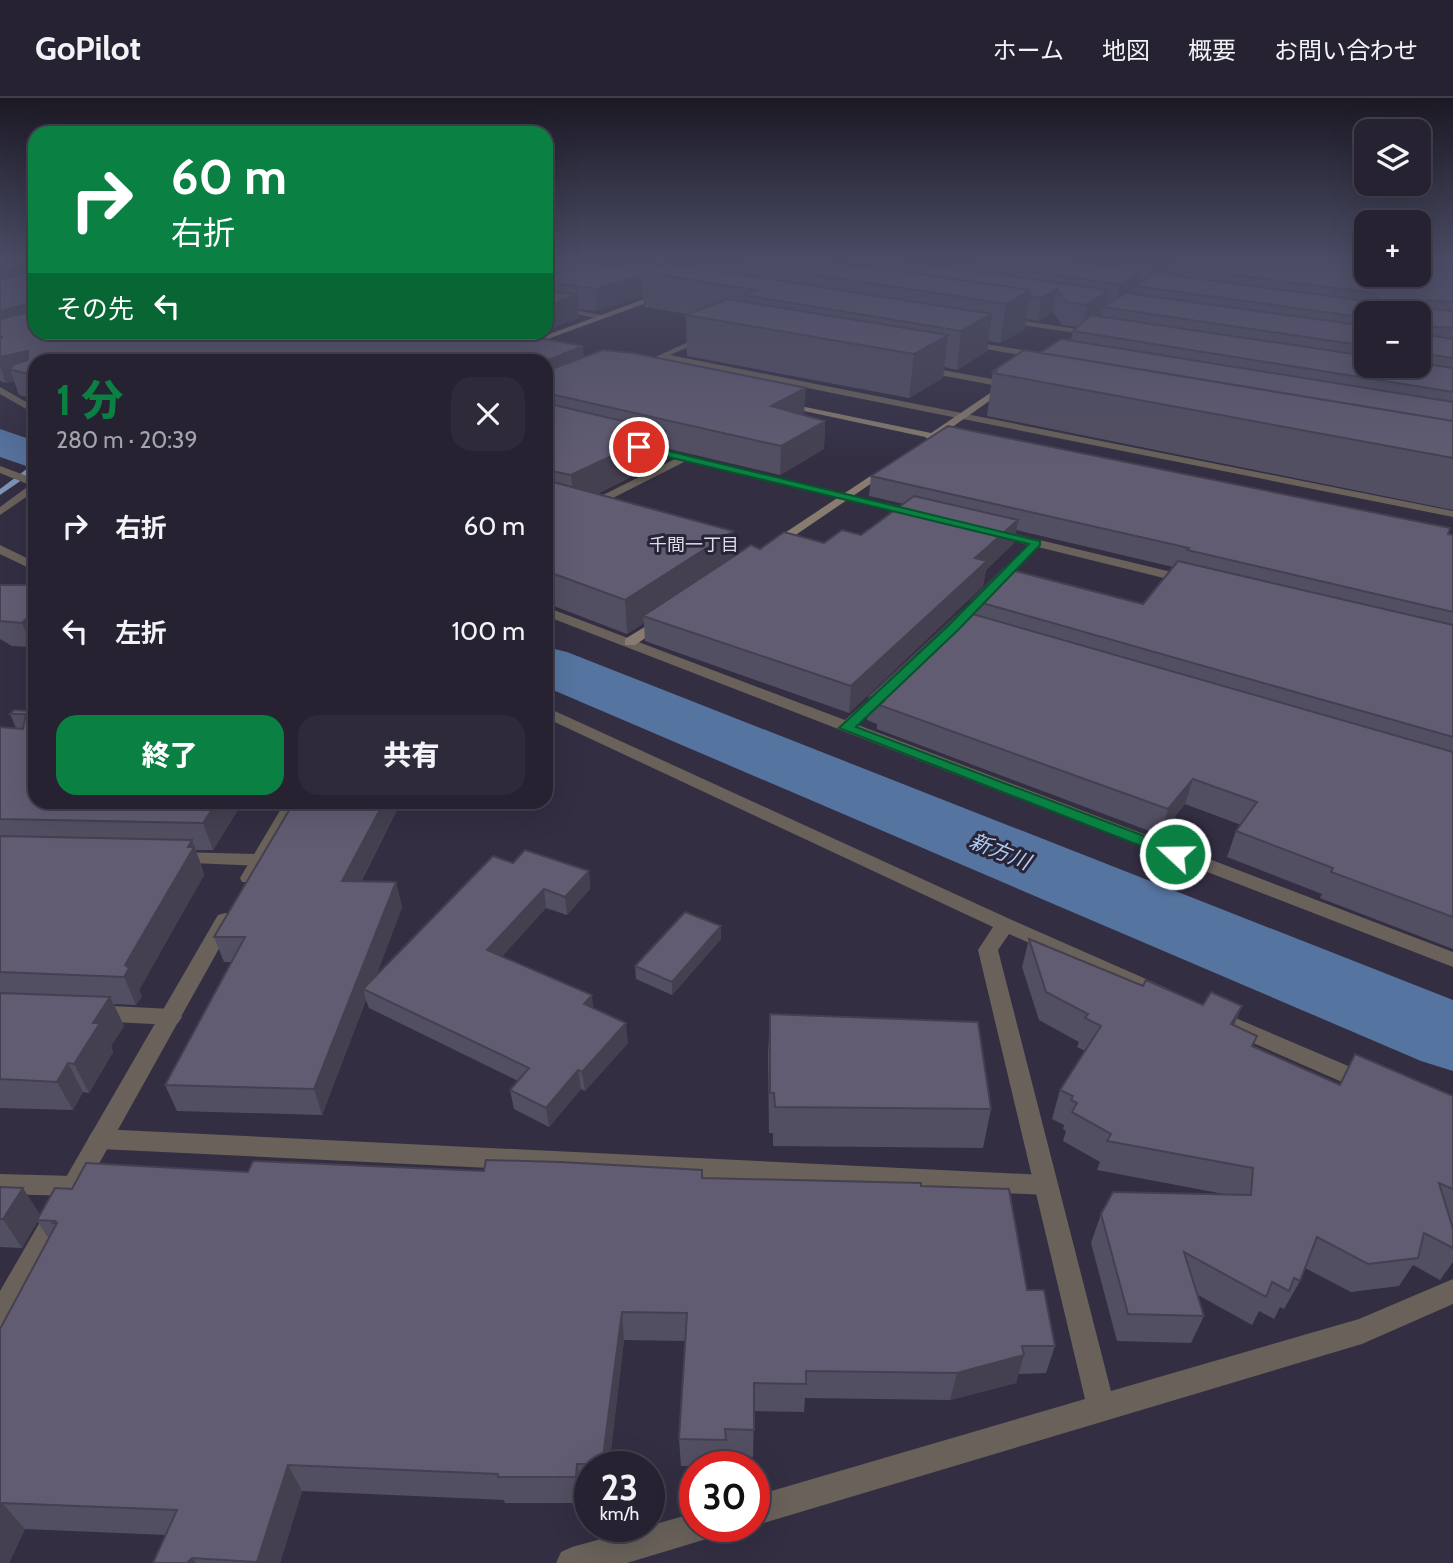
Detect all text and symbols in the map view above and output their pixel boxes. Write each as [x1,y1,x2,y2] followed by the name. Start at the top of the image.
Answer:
[35,28,141,68] text: GoPilot
[993,36,1064,65] text: ホーム
[1102,36,1150,65] text: 地図
[1188,36,1236,65] text: 概要
[1274,36,1418,65] text: お問い合わせ
[1354,119,1431,378] map controls
[1354,119,1431,196] button: layers
[171,147,287,206] text: 60 m
[56,154,147,245] icon: right
[1354,210,1431,287] button: +
[171,213,235,252] text: 右折
[148,287,186,325] icon: left
[56,293,134,325] text: その先
[1354,301,1431,378] button: −
[56,374,123,426] text: 1 分
[451,377,525,451] button: close
[609,417,669,477] pin
[56,426,198,454] text: 280 m · 20:39
[620,428,658,466] icon: arrive
[56,507,94,545] icon: right
[463,510,525,542] text: 60 m
[115,512,167,544] text: 右折
[649,534,739,556] district label: 千間一丁目
[56,612,94,650] icon: left
[452,615,525,647] text: 100 m
[115,617,167,649] text: 左折
[56,715,284,795] button: 終了
[298,715,525,795] button: 共有
[1138,817,1212,891] position arrow
[966,828,1036,875] water label: 新方川
[679,1451,770,1542] speed limit sign: 30
[601,1466,638,1509] text: 23
[600,1503,639,1525] text: km/h

